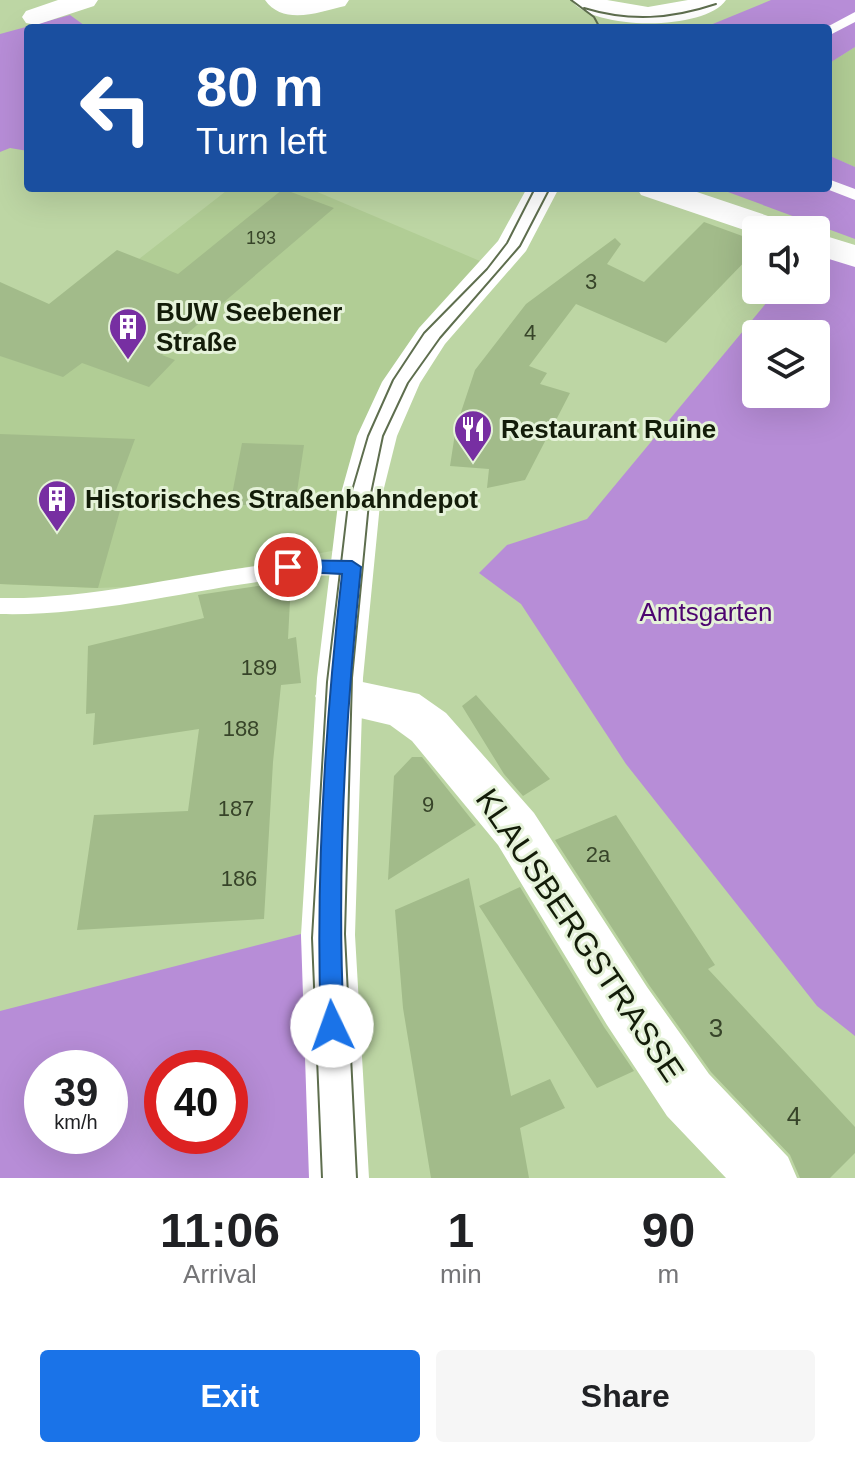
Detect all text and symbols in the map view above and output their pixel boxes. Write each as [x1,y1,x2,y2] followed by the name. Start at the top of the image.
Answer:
[196,55,324,118] text: 80 m
[64,56,168,160] icon: left
[196,121,327,162] text: Turn left
[742,216,830,408] map controls
[742,216,830,304] button: sound
[246,228,276,248] house number: 193
[585,269,597,294] house number: 3
[156,297,342,357] place label: BUW Seebener Straße
[107,306,149,361] building icon: BUW Seebener Straße
[524,320,536,345] house number: 4
[742,320,830,408] button: layers
[452,408,494,463] restaurant icon: Restaurant Ruine
[501,414,716,444] place label: Restaurant Ruine
[36,478,78,533] building icon: Historisches Straßenbahndepot
[85,484,478,514] place label: Historisches Straßenbahndepot
[254,533,322,601] pin
[266,545,310,589] icon: arrive
[640,597,772,627] park label: Amtsgarten
[241,655,277,680] house number: 189
[223,716,259,741] house number: 188
[469,782,691,1088] street label: KLAUSBERGSTRASSE
[422,792,434,817] house number: 9
[218,796,254,821] house number: 187
[586,842,611,867] house number: 2a
[221,866,257,891] house number: 186
[290,984,374,1068] position arrow
[709,1013,723,1043] house number: 3
[144,1050,248,1154] speed limit sign: 40
[54,1070,98,1114] text: 39
[787,1101,801,1131] house number: 4
[54,1111,98,1133] text: km/h
[160,1204,280,1257] text: 11:06
[448,1204,474,1257] text: 1
[642,1204,695,1257] text: 90
[183,1259,257,1289] text: Arrival
[440,1259,482,1289] text: min
[658,1259,679,1289] text: m
[40,1350,420,1442] button: Exit
[436,1350,815,1442] button: Share

